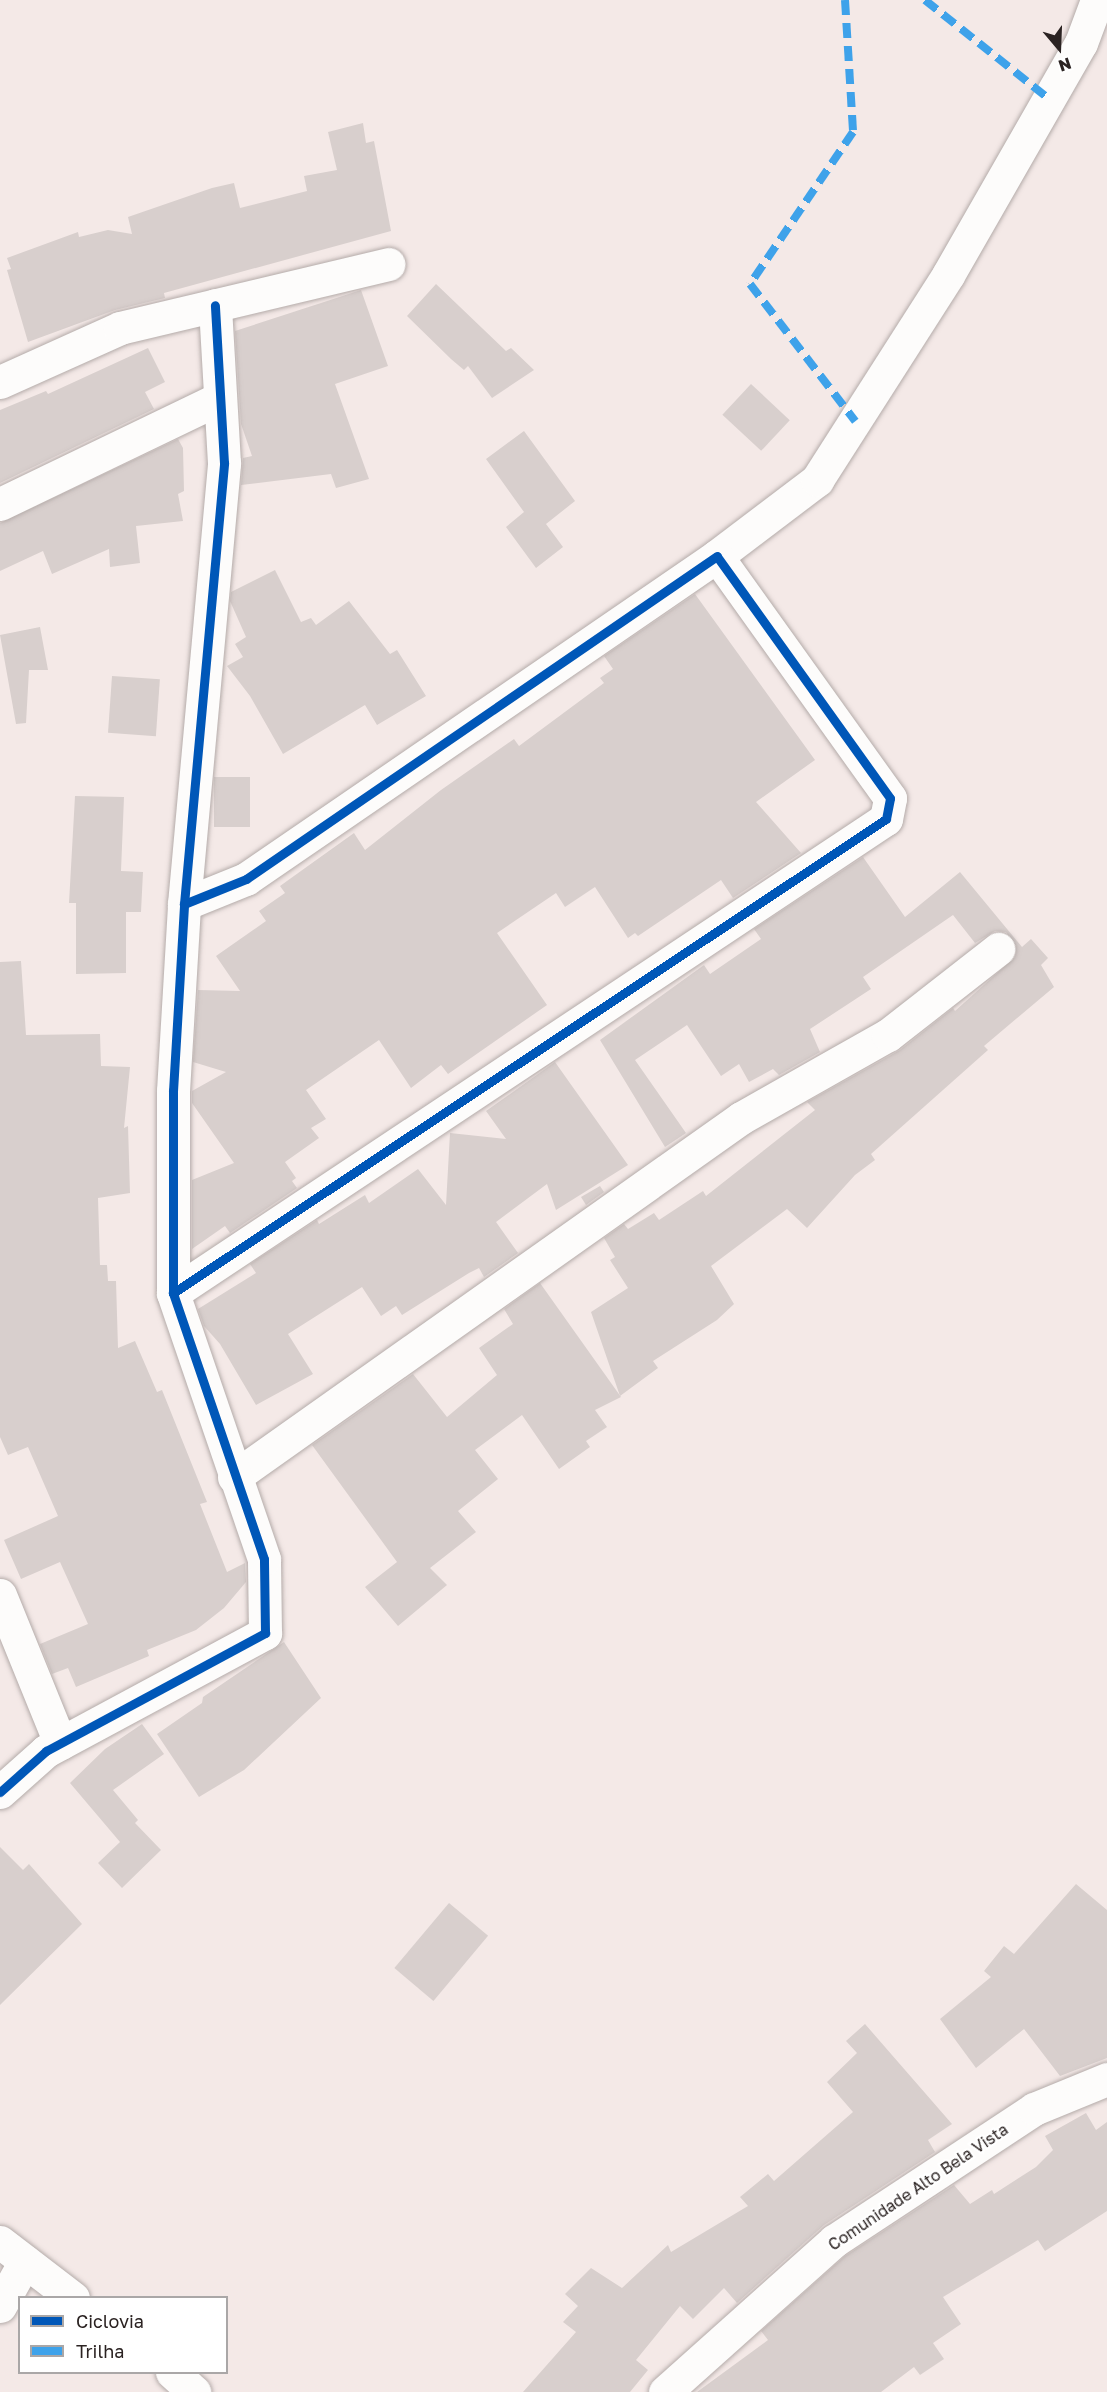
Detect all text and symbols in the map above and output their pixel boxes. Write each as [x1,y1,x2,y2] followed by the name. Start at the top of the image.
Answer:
[1029,18,1089,78] north arrow
[1056,54,1074,76] text: N
[824,2120,1012,2254] street label: Comunidade Alto Bela Vista
[18,2296,228,2374] legend
[76,2310,144,2332] text: Ciclovia
[76,2340,124,2362] text: Trilha

